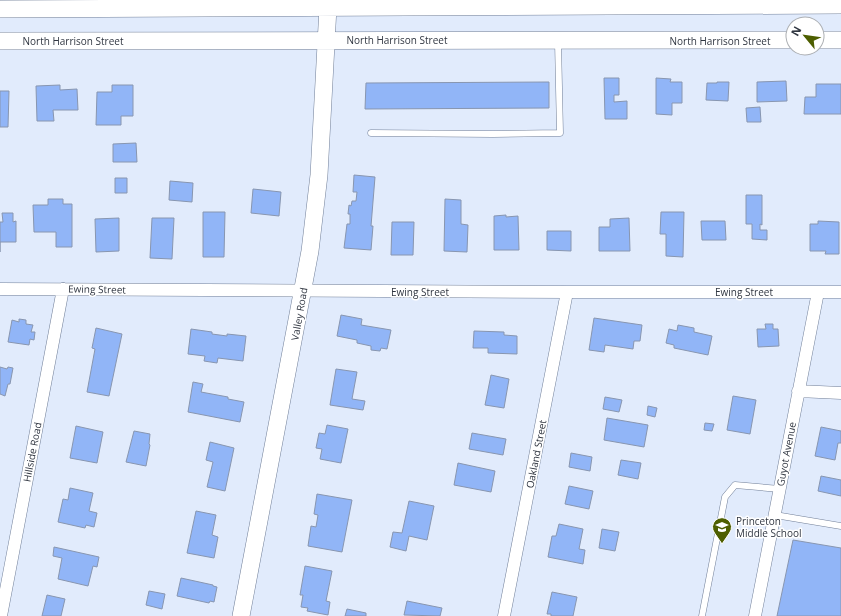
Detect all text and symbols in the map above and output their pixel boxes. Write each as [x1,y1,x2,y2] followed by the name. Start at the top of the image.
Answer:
[785,16,825,56] north arrow
[787,23,805,38] text: N
[347,33,448,47] street label: North Harrison Street
[23,34,124,48] street label: North Harrison Street
[670,34,771,48] street label: North Harrison Street
[68,281,127,297] street label: Ewing Street
[391,285,449,299] street label: Ewing Street
[715,285,773,299] street label: Ewing Street
[287,286,311,342] street label: Valley Road
[523,418,550,489] street label: Oakland Street
[773,420,799,487] street label: Guyot Avenue
[19,421,45,483] street label: Hillside Road
[736,514,801,540] place label: Princeton Middle School
[711,516,733,544] school or university icon: Princeton Middle School

